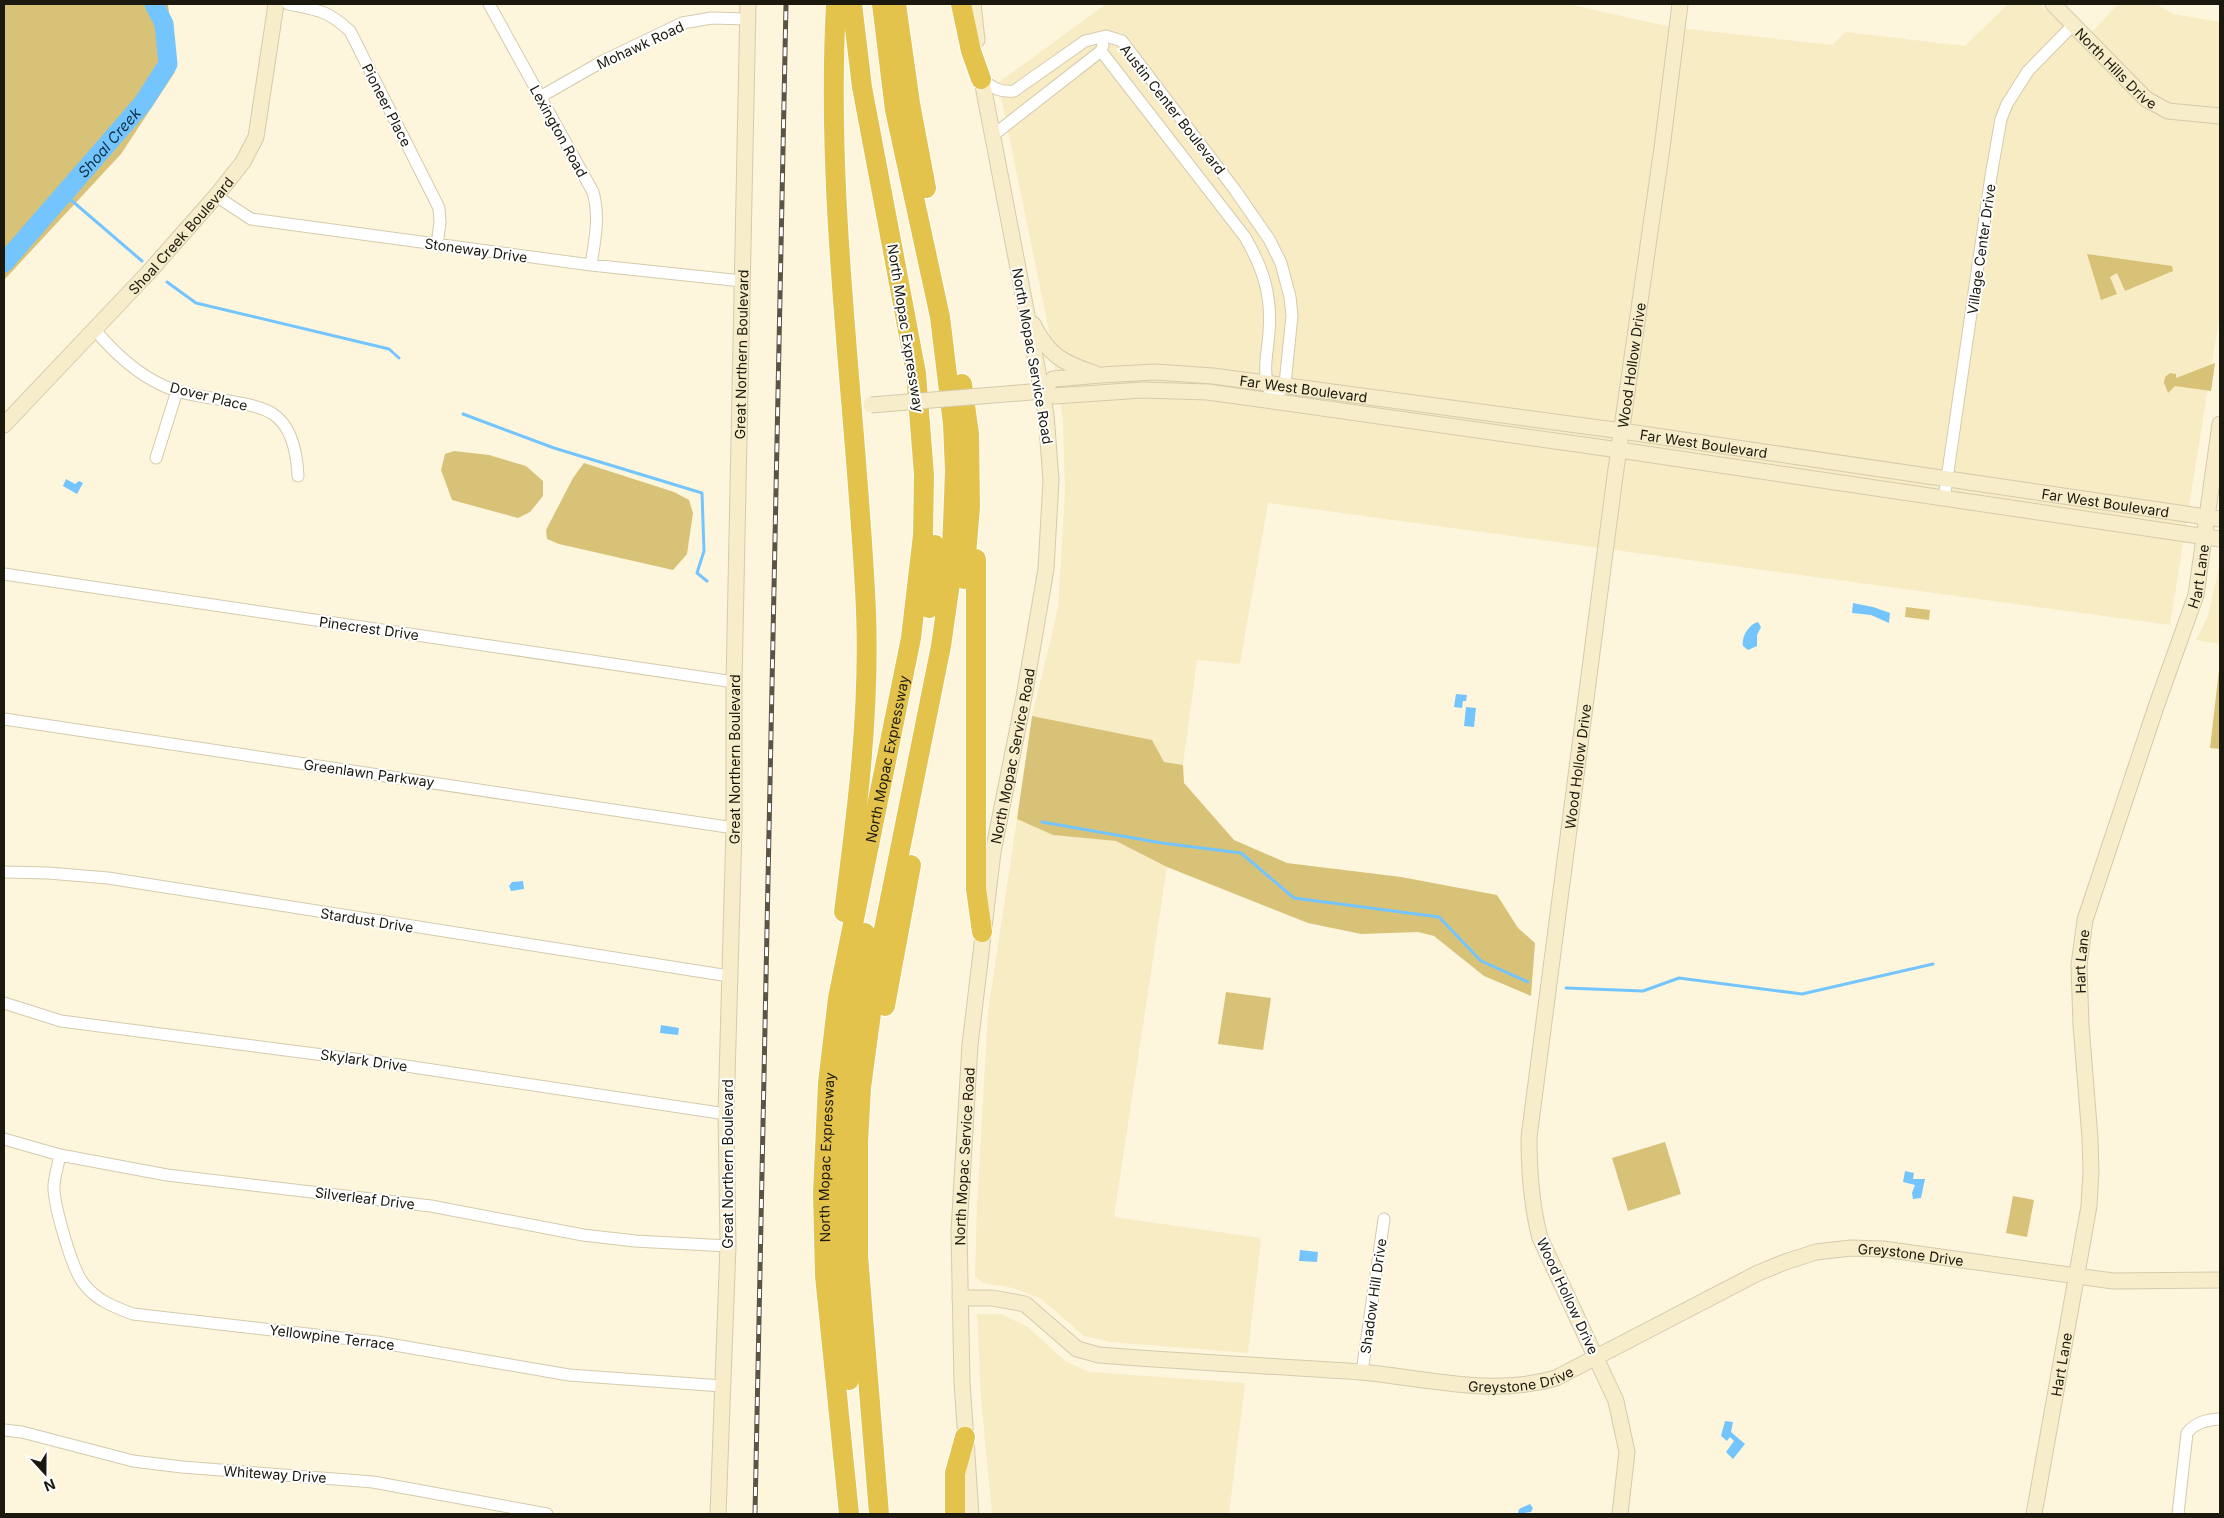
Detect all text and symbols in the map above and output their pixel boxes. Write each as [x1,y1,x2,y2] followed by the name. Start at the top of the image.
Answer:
[594,17,686,73] street label: Mohawk Road
[2072,24,2160,112] street label: North Hills Drive
[1117,41,1229,177] street label: Austin Center Boulevard
[359,61,415,149] street label: Pioneer Place
[527,82,591,180] street label: Lexington Road
[73,103,145,181] water label: Shoal Creek
[124,173,236,298] street label: Shoal Creek Boulevard
[1963,183,1999,315] street label: Village Center Drive
[423,234,529,266] street label: Stoneway Drive
[884,243,928,414] street label: North Mopac Expressway
[1009,267,1057,445] street label: North Mopac Service Road
[731,269,751,439] street label: Great Northern Boulevard
[1614,301,1648,429] street label: Wood Hollow Drive
[1239,371,1368,405] street label: Far West Boulevard
[168,378,250,414] street label: Dover Place
[1639,425,1769,461] street label: Far West Boulevard
[2041,484,2170,520] street label: Far West Boulevard
[2183,543,2212,611] street label: Hart Lane
[318,613,420,643] street label: Pinecrest Drive
[986,667,1037,845] street label: North Mopac Service Road
[861,673,912,844] street label: North Mopac Expressway
[725,674,743,844] street label: Great Northern Boulevard
[1561,703,1594,830] street label: Wood Hollow Drive
[302,755,436,791] street label: Greenlawn Parkway
[319,904,415,936] street label: Stardust Drive
[2070,928,2092,994] street label: Hart Lane
[319,1045,409,1075] street label: Skylark Drive
[950,1067,977,1246] street label: North Mopac Service Road
[814,1071,838,1243] street label: North Mopac Expressway
[719,1079,736,1249] street label: Great Northern Boulevard
[314,1183,416,1213] street label: Silverleaf Drive
[1534,1235,1602,1357] street label: Wood Hollow Drive
[1356,1237,1390,1355] street label: Shadow Hill Drive
[1858,1240,1965,1269] street label: Greystone Drive
[268,1321,396,1353] street label: Yellowpine Terrace
[2047,1331,2075,1398] street label: Hart Lane
[1468,1362,1576,1395] street label: Greystone Drive
[20,1448,70,1498] north arrow
[223,1462,327,1486] street label: Whiteway Drive
[42,1476,58,1495] text: N

